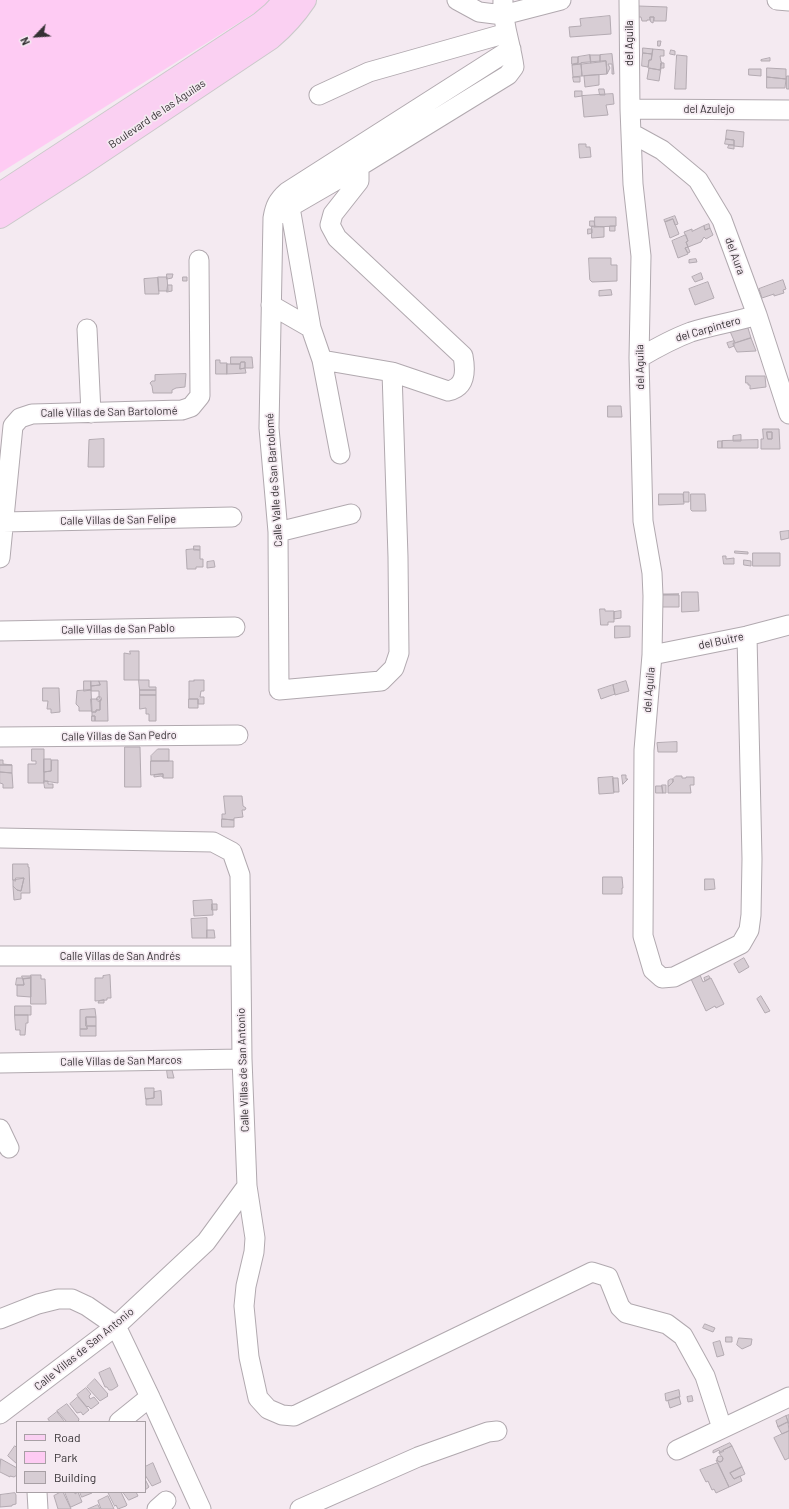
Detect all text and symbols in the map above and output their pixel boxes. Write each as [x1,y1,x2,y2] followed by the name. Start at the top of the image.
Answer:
[16,16,56,56] north arrow
[622,20,636,66] street label: del Aguila
[17,35,32,47] text: N
[106,77,208,151] street label: Boulevard de las Águilas
[683,102,735,116] street label: del Azulejo
[722,236,748,276] street label: del Aura
[674,313,742,345] street label: del Carpintero
[633,344,647,390] street label: del Aguila
[40,404,178,420] street label: Calle Villas de San Bartolomé
[263,413,285,547] street label: Calle Valle de San Bartolomé
[60,512,176,528] street label: Calle Villas de San Felipe
[61,621,175,637] street label: Calle Villas de San Pablo
[697,630,745,652] street label: del Buitre
[640,667,658,713] street label: del Aguila
[61,728,177,744] street label: Calle Villas de San Pedro
[60,949,180,963] street label: Calle Villas de San Andrés
[234,1008,252,1132] street label: Calle Villas de San Antonio
[60,1053,182,1069] street label: Calle Villas de San Marcos
[32,1305,136,1393] street label: Calle Villas de San Antonio
[16,1421,146,1493] legend
[54,1430,81,1444] text: Road
[54,1450,78,1464] text: Park
[54,1470,96,1484] text: Building

